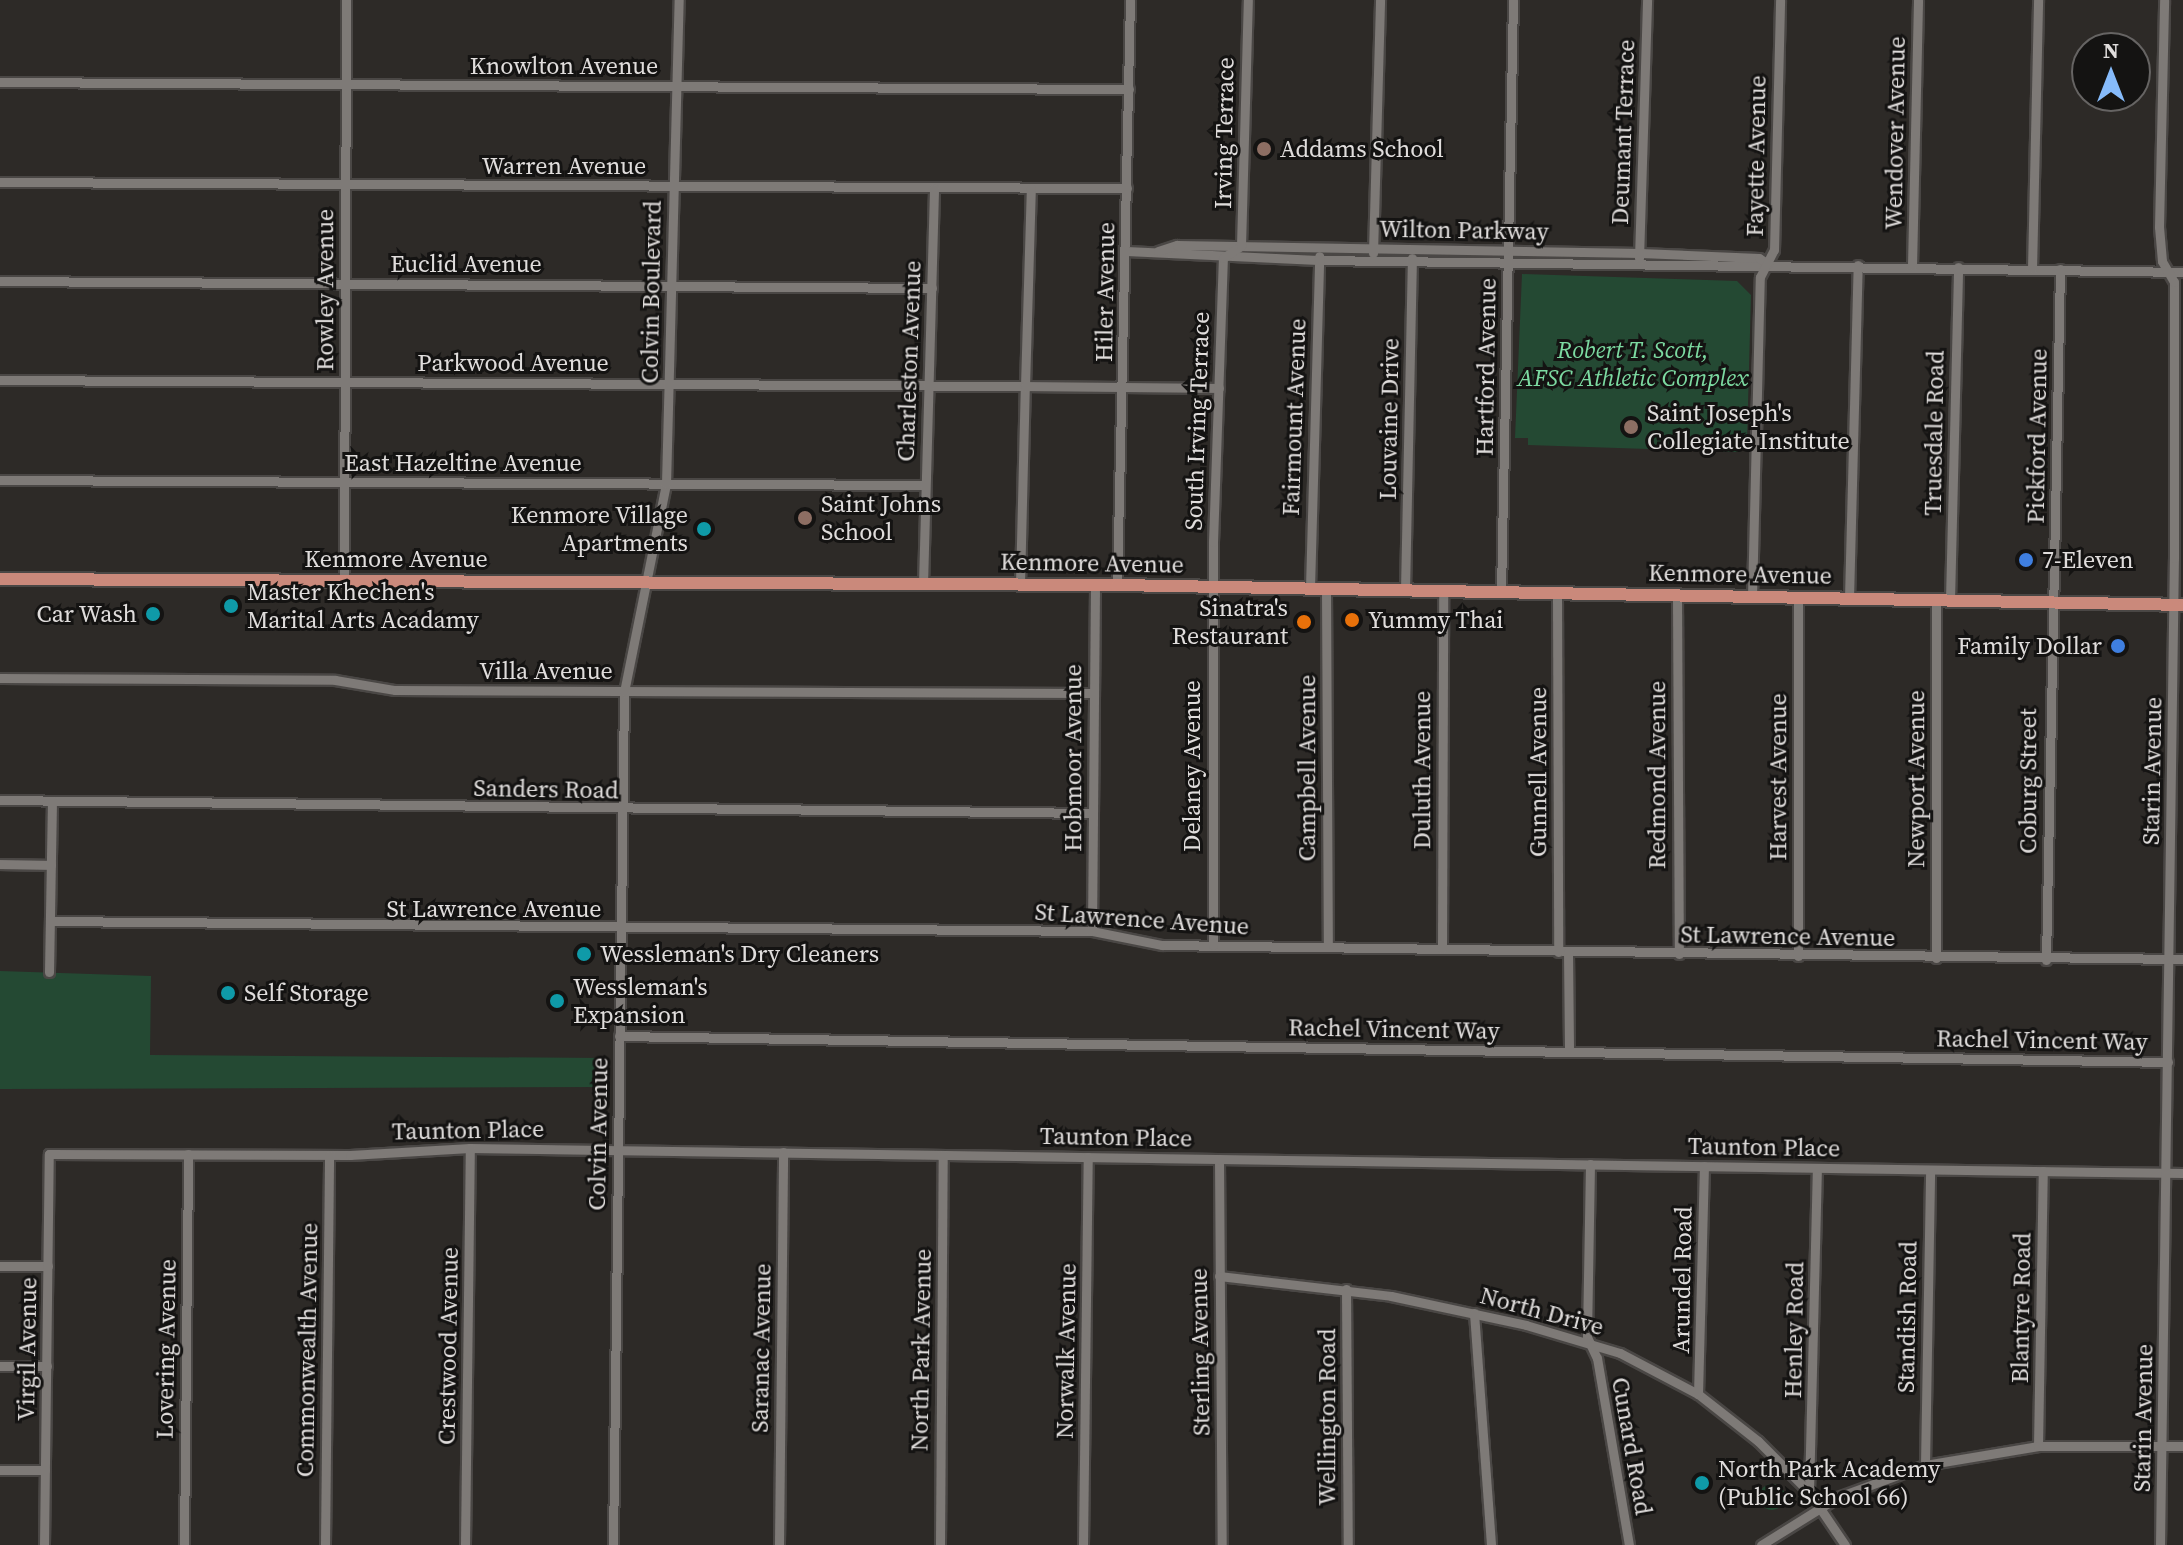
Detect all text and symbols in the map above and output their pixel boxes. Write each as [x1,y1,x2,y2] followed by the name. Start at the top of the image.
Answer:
[2071,32,2151,112] north arrow
[2103,35,2119,65] text: N
[1879,36,1911,230] street label: Wendover Avenue
[1605,39,1641,225] street label: Deumant Terrace
[470,52,658,80] street label: Knowlton Avenue
[1208,57,1240,209] street label: Irving Terrace
[1740,75,1772,237] street label: Fayette Avenue
[1280,135,1444,163] place label: Addams School
[1255,140,1273,158] marker: Addams School
[482,152,646,180] street label: Warren Avenue
[635,200,667,384] street label: Colvin Boulevard
[311,209,339,371] street label: Rowley Avenue
[1379,214,1549,246] street label: Wilton Parkway
[1089,222,1121,362] street label: Hiler Avenue
[390,250,542,278] street label: Euclid Avenue
[891,260,927,462] street label: Charleston Avenue
[1470,278,1502,456] street label: Hartford Avenue
[1179,311,1215,531] street label: South Irving Terrace
[1276,318,1312,516] street label: Fairmount Avenue
[1518,336,1748,392] park label: Robert T. Scott, AFSC Athletic Complex
[1373,338,1405,500] street label: Louvaine Drive
[2021,348,2053,524] street label: Pickford Avenue
[417,349,609,377] street label: Parkwood Avenue
[1918,350,1950,516] street label: Truesdale Road
[1647,399,1850,455] place label: Saint Joseph's Collegiate Institute
[1622,418,1640,436] marker: Saint Joseph's Collegiate Institute
[344,449,582,477] street label: East Hazeltine Avenue
[821,490,941,546] place label: Saint Johns School
[510,501,688,557] place label: Kenmore Village Apartments
[796,509,814,527] marker: Saint Johns School
[695,520,713,538] marker: Kenmore Village Apartments
[304,545,488,573] street label: Kenmore Avenue
[2042,546,2134,574] place label: 7-Eleven
[1000,547,1184,579] street label: Kenmore Avenue
[2017,551,2035,569] marker: 7-Eleven
[1648,558,1832,590] street label: Kenmore Avenue
[247,578,479,634] place label: Master Khechen's Marital Arts Acadamy
[1172,594,1288,650] place label: Sinatra's Restaurant
[222,597,240,615] marker: Master Khechen's Marital Arts Acadamy
[36,600,137,628] place label: Car Wash
[144,605,162,623] marker: Car Wash
[1368,606,1504,634] place label: Yummy Thai
[1343,611,1361,629] marker: Yummy Thai
[1295,613,1313,631] marker: Sinatra's Restaurant
[1957,632,2102,660] place label: Family Dollar
[2109,637,2127,655] marker: Family Dollar
[479,657,613,685] street label: Villa Avenue
[1059,664,1087,852] street label: Hobmoor Avenue
[1293,675,1321,861] street label: Campbell Avenue
[1178,680,1206,852] street label: Delaney Avenue
[1643,681,1671,869] street label: Redmond Avenue
[1524,687,1552,857] street label: Gunnell Avenue
[1902,690,1930,868] street label: Newport Avenue
[1408,691,1436,849] street label: Duluth Avenue
[1764,693,1792,861] street label: Harvest Avenue
[2136,697,2168,845] street label: Starin Avenue
[2014,708,2042,854] street label: Coburg Street
[473,773,619,805] street label: Sanders Road
[387,895,601,923] street label: St Lawrence Avenue
[1034,897,1250,941] street label: St Lawrence Avenue
[1680,920,1896,952] street label: St Lawrence Avenue
[600,940,879,968] place label: Wessleman's Dry Cleaners
[575,945,593,963] marker: Wessleman's Dry Cleaners
[573,973,708,1029] place label: Wessleman's Expansion
[244,979,369,1007] place label: Self Storage
[219,984,237,1002] marker: Self Storage
[548,992,566,1010] marker: Wessleman's Expansion
[1287,1013,1501,1045] street label: Rachel Vincent Way
[1935,1024,2149,1056] street label: Rachel Vincent Way
[582,1057,614,1211] street label: Colvin Avenue
[392,1114,544,1146] street label: Taunton Place
[1040,1121,1192,1153] street label: Taunton Place
[1688,1131,1840,1163] street label: Taunton Place
[1666,1206,1698,1354] street label: Arundel Road
[290,1223,324,1477] street label: Commonwealth Avenue
[2005,1233,2037,1383] street label: Blantyre Road
[1891,1241,1923,1393] street label: Standish Road
[432,1247,464,1445] street label: Crestwood Avenue
[905,1248,937,1452] street label: North Park Avenue
[150,1259,182,1439] street label: Lovering Avenue
[1778,1261,1810,1399] street label: Henley Road
[745,1263,777,1433] street label: Saranac Avenue
[1050,1263,1082,1439] street label: Norwalk Avenue
[1184,1268,1216,1436] street label: Sterling Avenue
[11,1277,43,1421] street label: Virgil Avenue
[1477,1281,1607,1341] street label: North Drive
[1313,1328,1341,1506] street label: Wellington Road
[2127,1344,2159,1492] street label: Starin Avenue
[1606,1375,1658,1517] street label: Cunard Road
[1718,1455,1940,1511] place label: North Park Academy (Public School 66)
[1693,1474,1711,1492] marker: North Park Academy (Public School 66)

